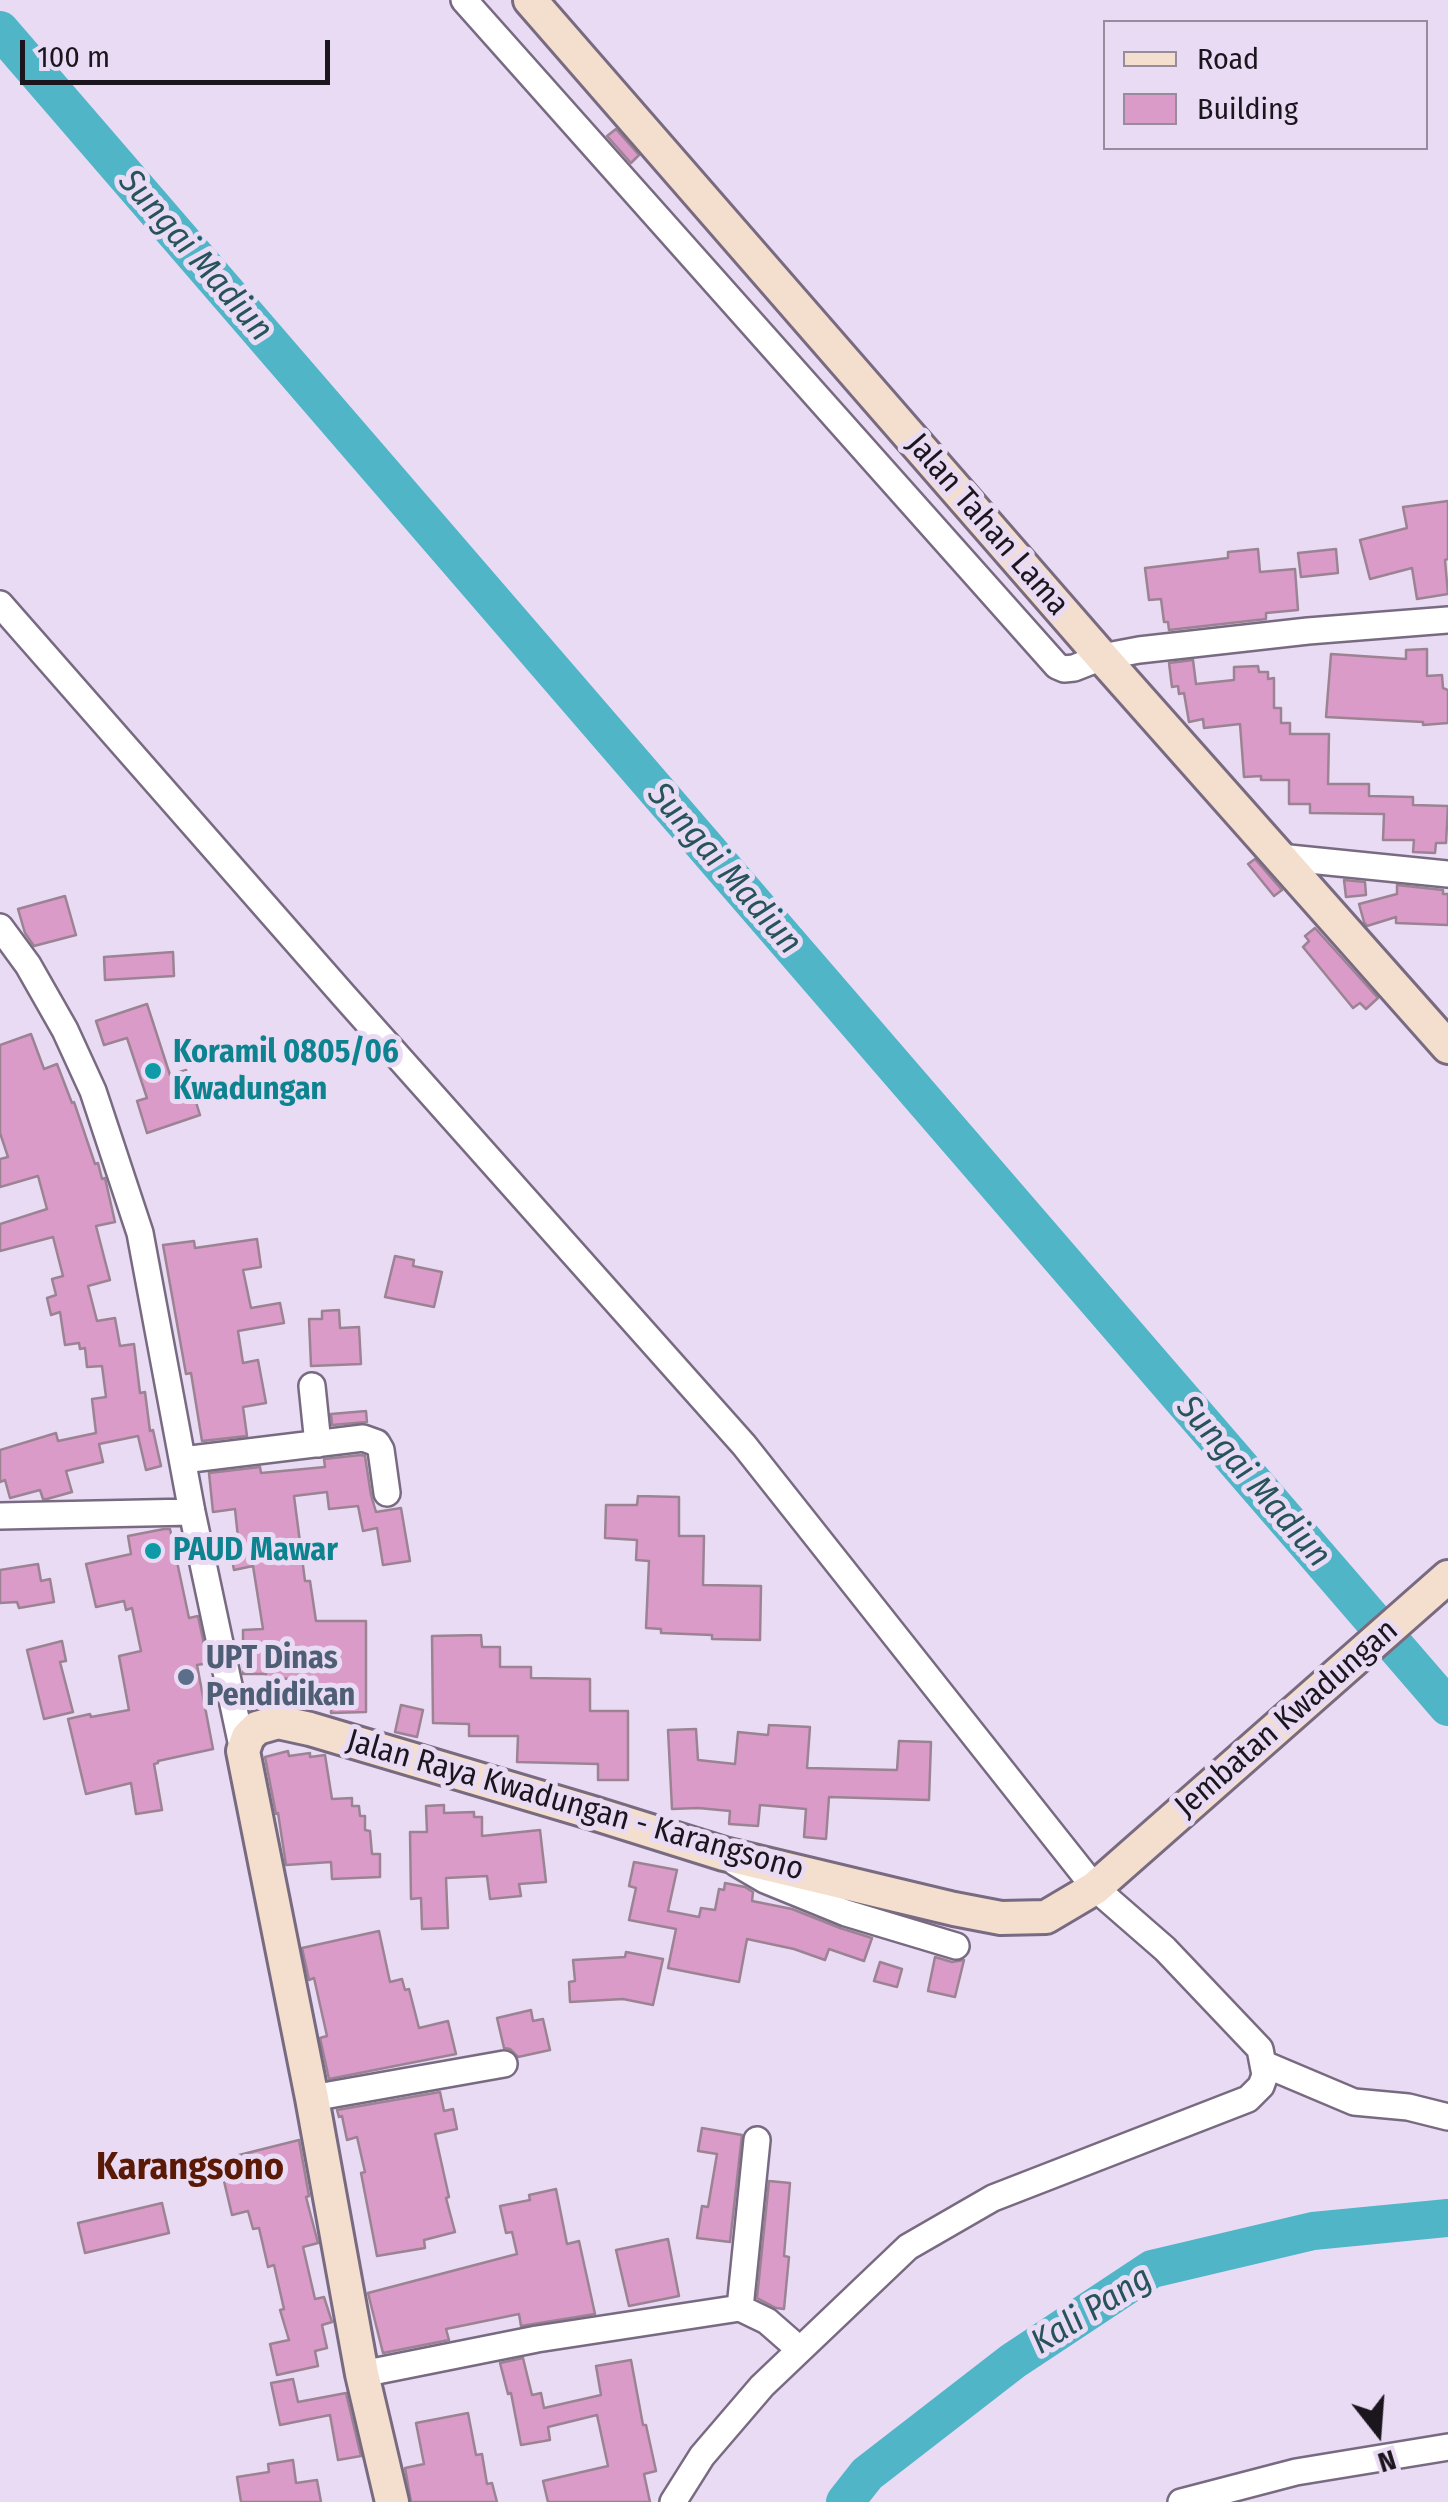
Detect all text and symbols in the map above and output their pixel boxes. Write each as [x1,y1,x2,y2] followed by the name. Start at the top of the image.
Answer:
[25,20,335,82] scale bar
[1103,20,1428,150] legend
[37,39,110,75] text: 100 m
[1197,41,1259,77] text: Road
[1197,91,1298,127] text: Building
[109,162,281,350] water label: Sungai Madiun
[898,426,1076,624] street label: Jalan Tahan Lama
[638,775,810,963] water label: Sungai Madiun
[173,1034,399,1109] place label: Koramil 0805/06 Kwadungan
[142,1060,164,1082] marker: Koramil 0805/06 Kwadungan
[1167,1388,1339,1576] water label: Sungai Madiun
[173,1532,338,1570] place label: PAUD Mawar
[142,1540,164,1562] marker: PAUD Mawar
[1168,1612,1406,1826] street label: Jembatan Kwadungan
[206,1640,355,1715] place label: UPT Dinas Pendidikan
[175,1666,197,1688] marker: UPT Dinas Pendidikan
[342,1722,808,1890] street label: Jalan Raya Kwadungan - Karangsono
[96,2145,284,2191] district label: Karangsono
[1024,2258,1160,2364] water label: Kali Pang
[1328,2382,1428,2482] north arrow
[1374,2443,1400,2479] text: N

